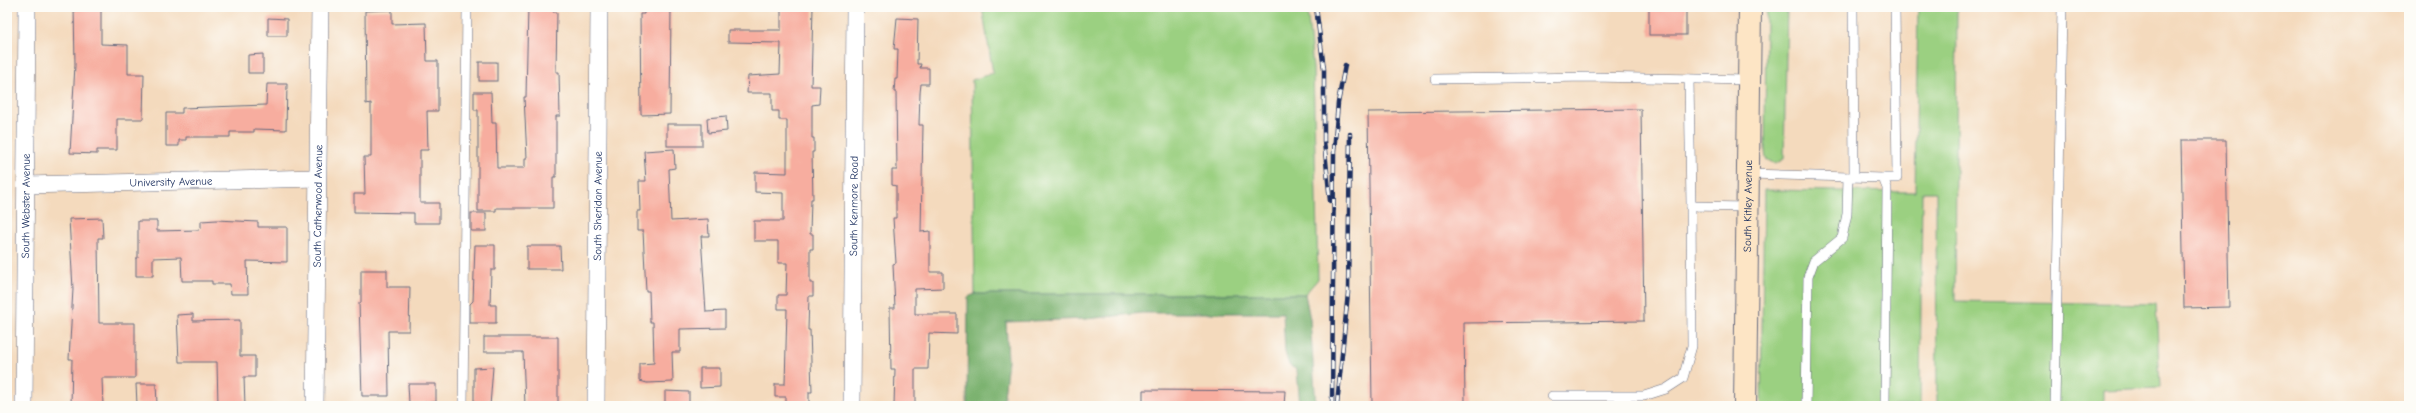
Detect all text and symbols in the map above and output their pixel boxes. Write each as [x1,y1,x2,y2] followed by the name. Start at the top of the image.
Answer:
[310,144,325,267] street label: South Catherwood Avenue
[591,151,604,261] street label: South Sheridan Avenue
[19,153,32,259] street label: South Webster Avenue
[847,156,860,256] street label: South Kenmore Road
[1740,159,1755,252] street label: South Kitley Avenue
[129,174,213,189] street label: University Avenue

